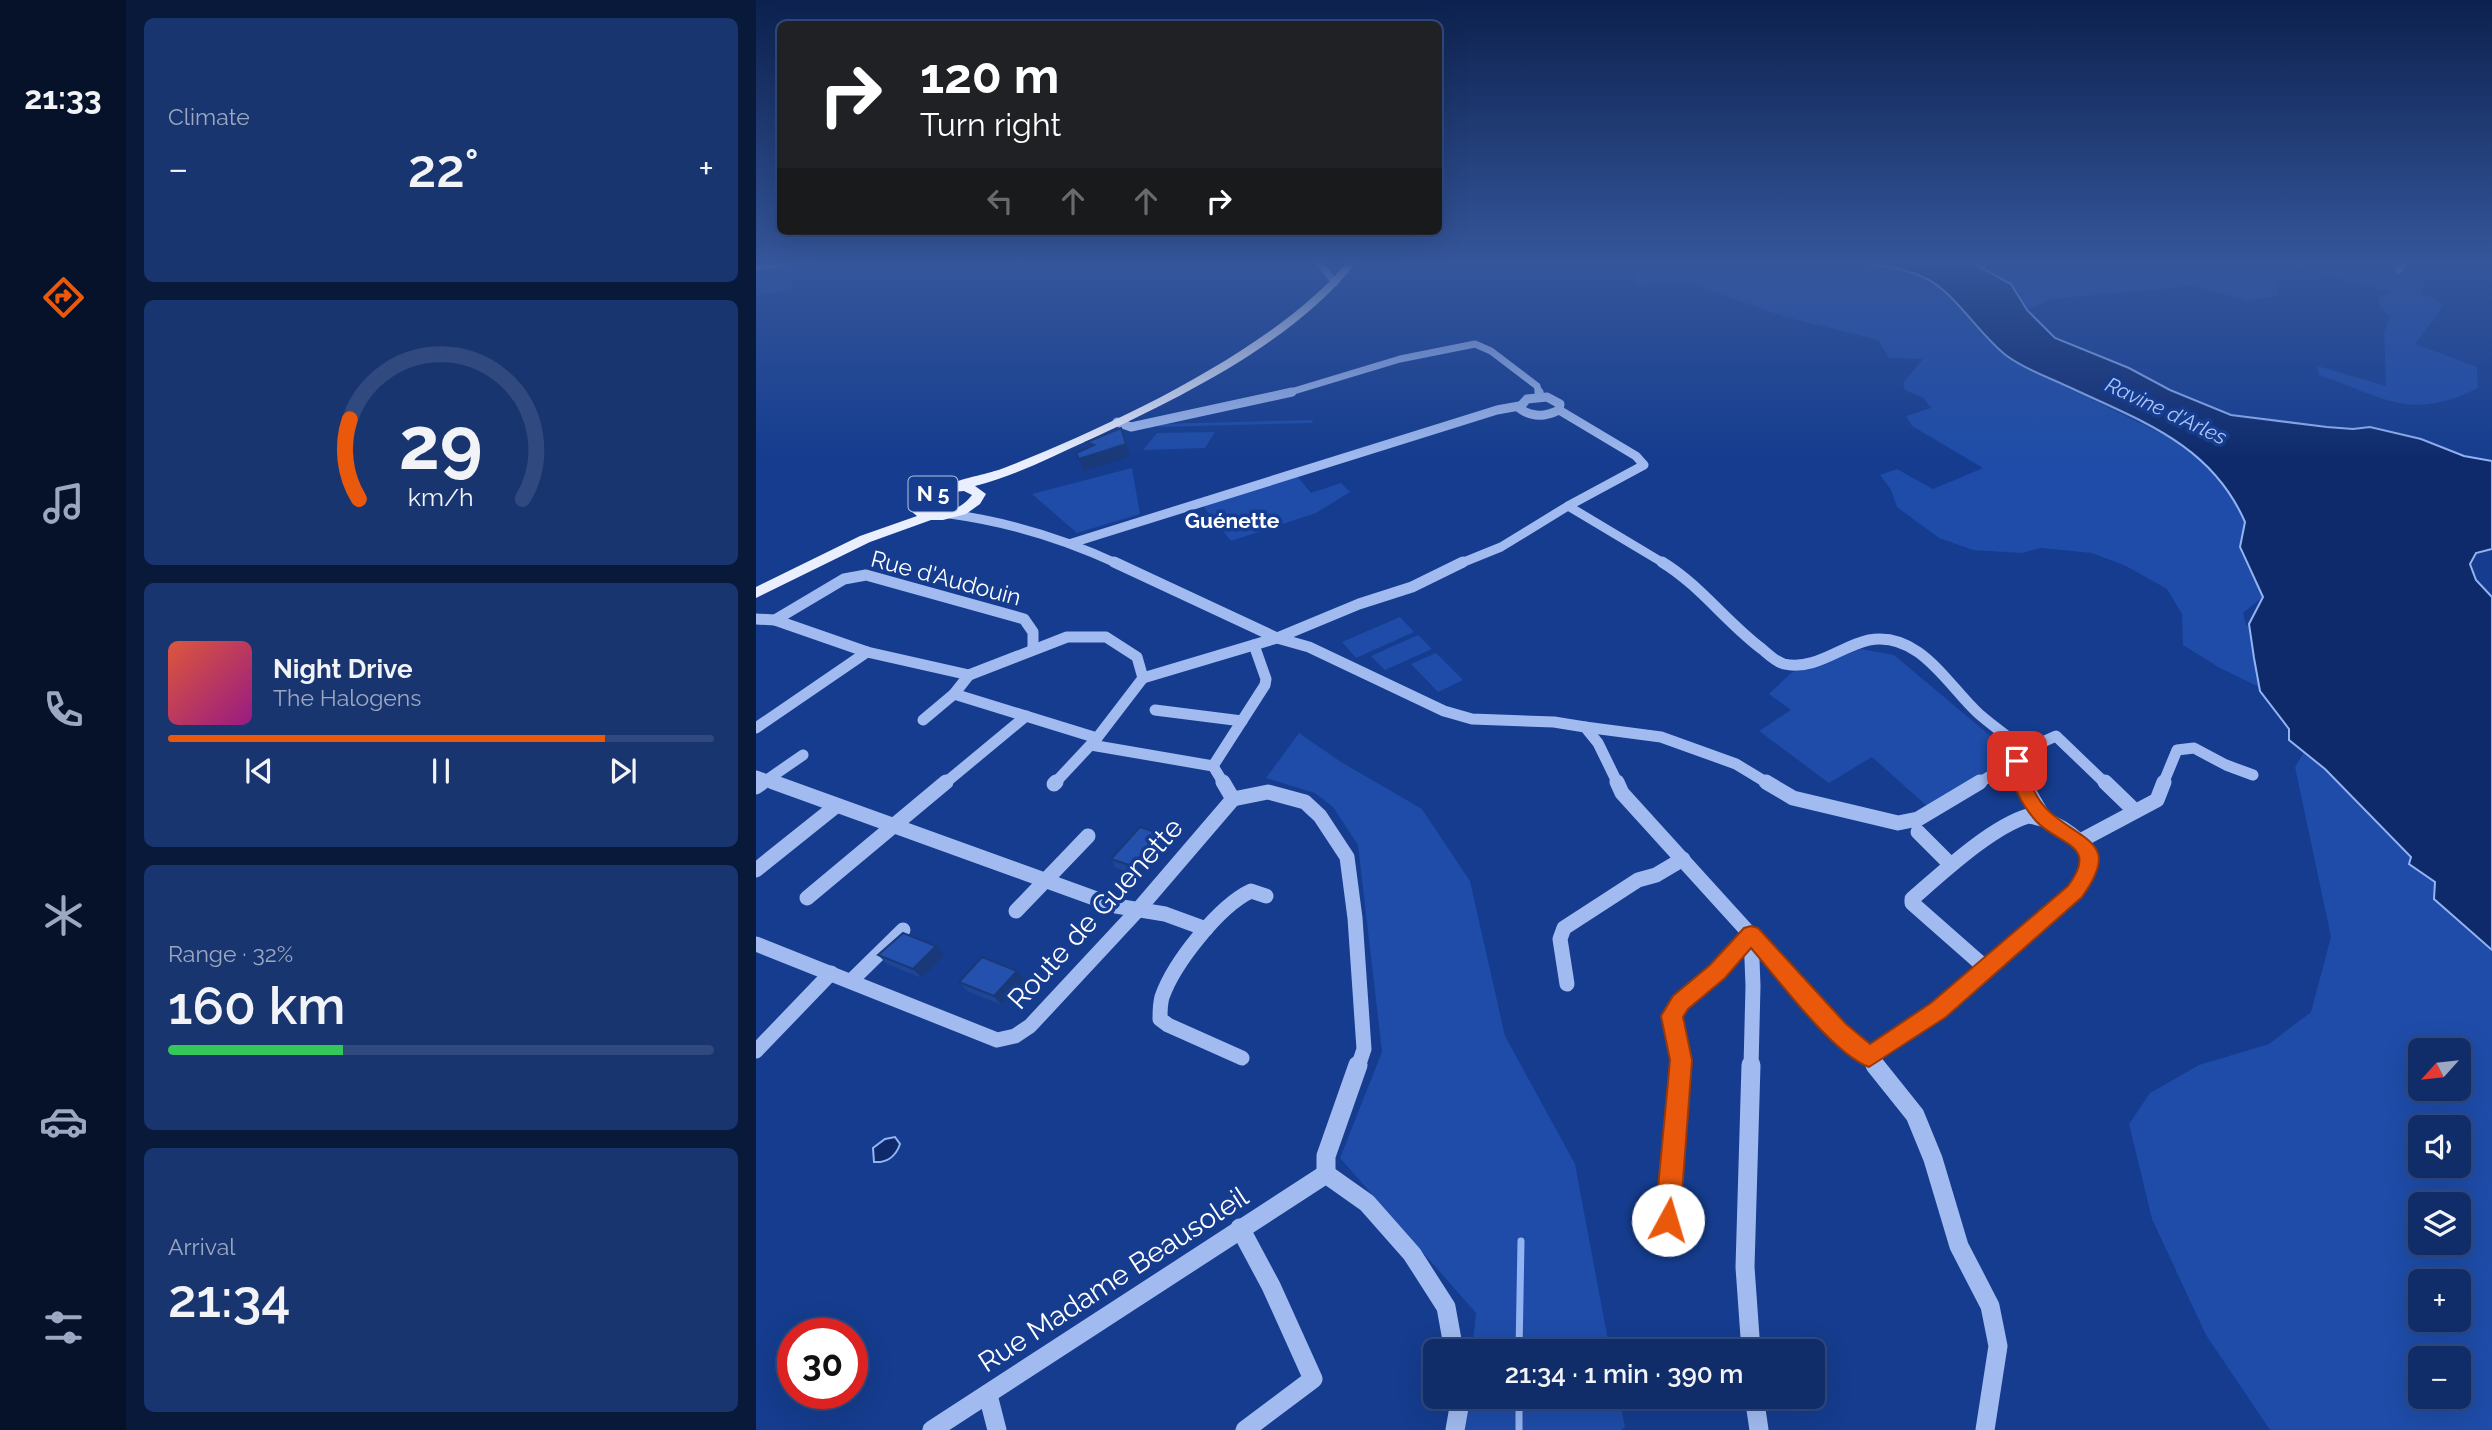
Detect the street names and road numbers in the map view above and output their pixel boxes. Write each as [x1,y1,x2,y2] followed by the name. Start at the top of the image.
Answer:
[908,476,958,512] road number: N 5
[868,545,1024,611] street label: Rue d'Audouin
[1001,811,1190,1016] street label: Route de Guenette
[972,1180,1255,1379] street label: Rue Madame Beausoleil

